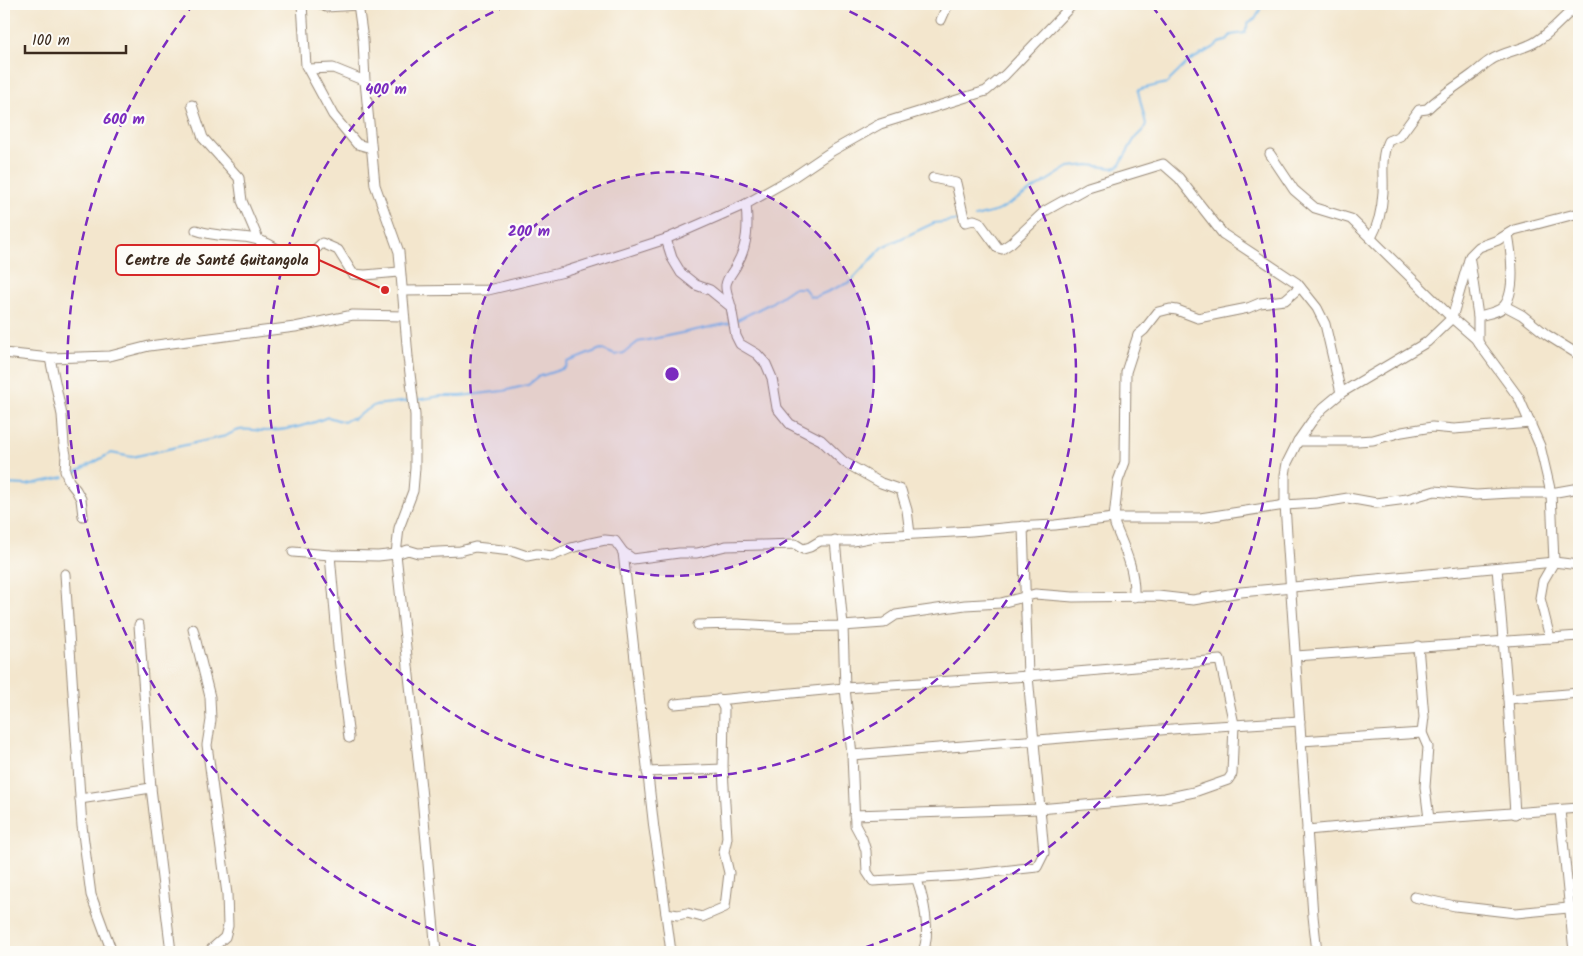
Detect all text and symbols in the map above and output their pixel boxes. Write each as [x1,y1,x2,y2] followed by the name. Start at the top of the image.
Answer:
[25,22,126,54] scale bar
[32,29,70,53] text: 100 m
[365,78,407,102] text: 400 m
[103,108,145,132] text: 600 m
[508,220,550,244] text: 200 m
[116,245,319,275] callout: Centre de Santé Guitangola
[125,249,309,273] text: Centre de Santé Guitangola
[663,365,681,383] centre of rings

